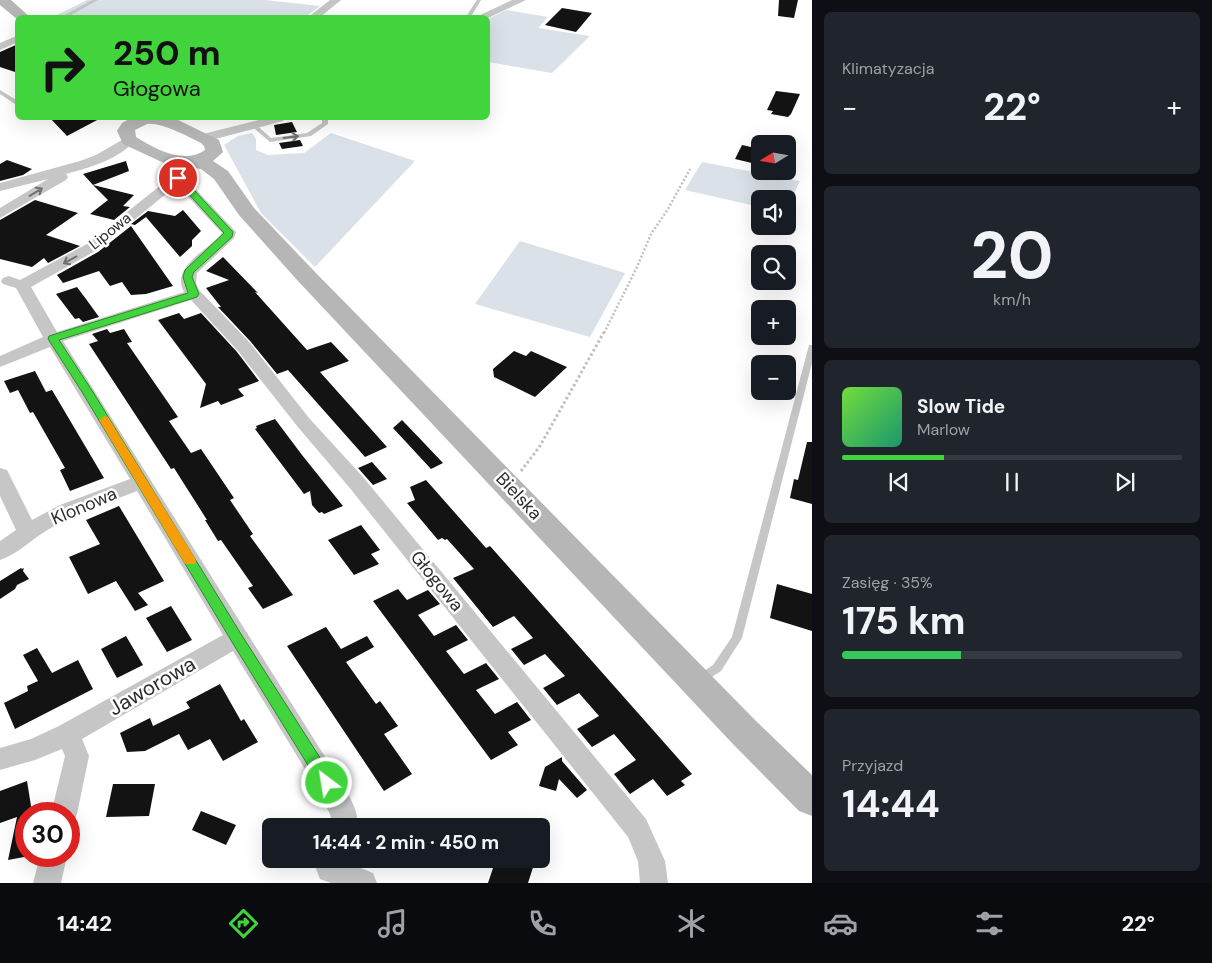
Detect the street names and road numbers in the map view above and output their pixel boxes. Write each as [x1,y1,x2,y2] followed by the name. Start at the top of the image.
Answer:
[85,208,135,254] street label: Lipowa
[491,467,547,525] street label: Bielska
[48,481,120,531] street label: Klonowa
[405,546,469,616] street label: Głogowa
[103,650,201,722] street label: Jaworowa

